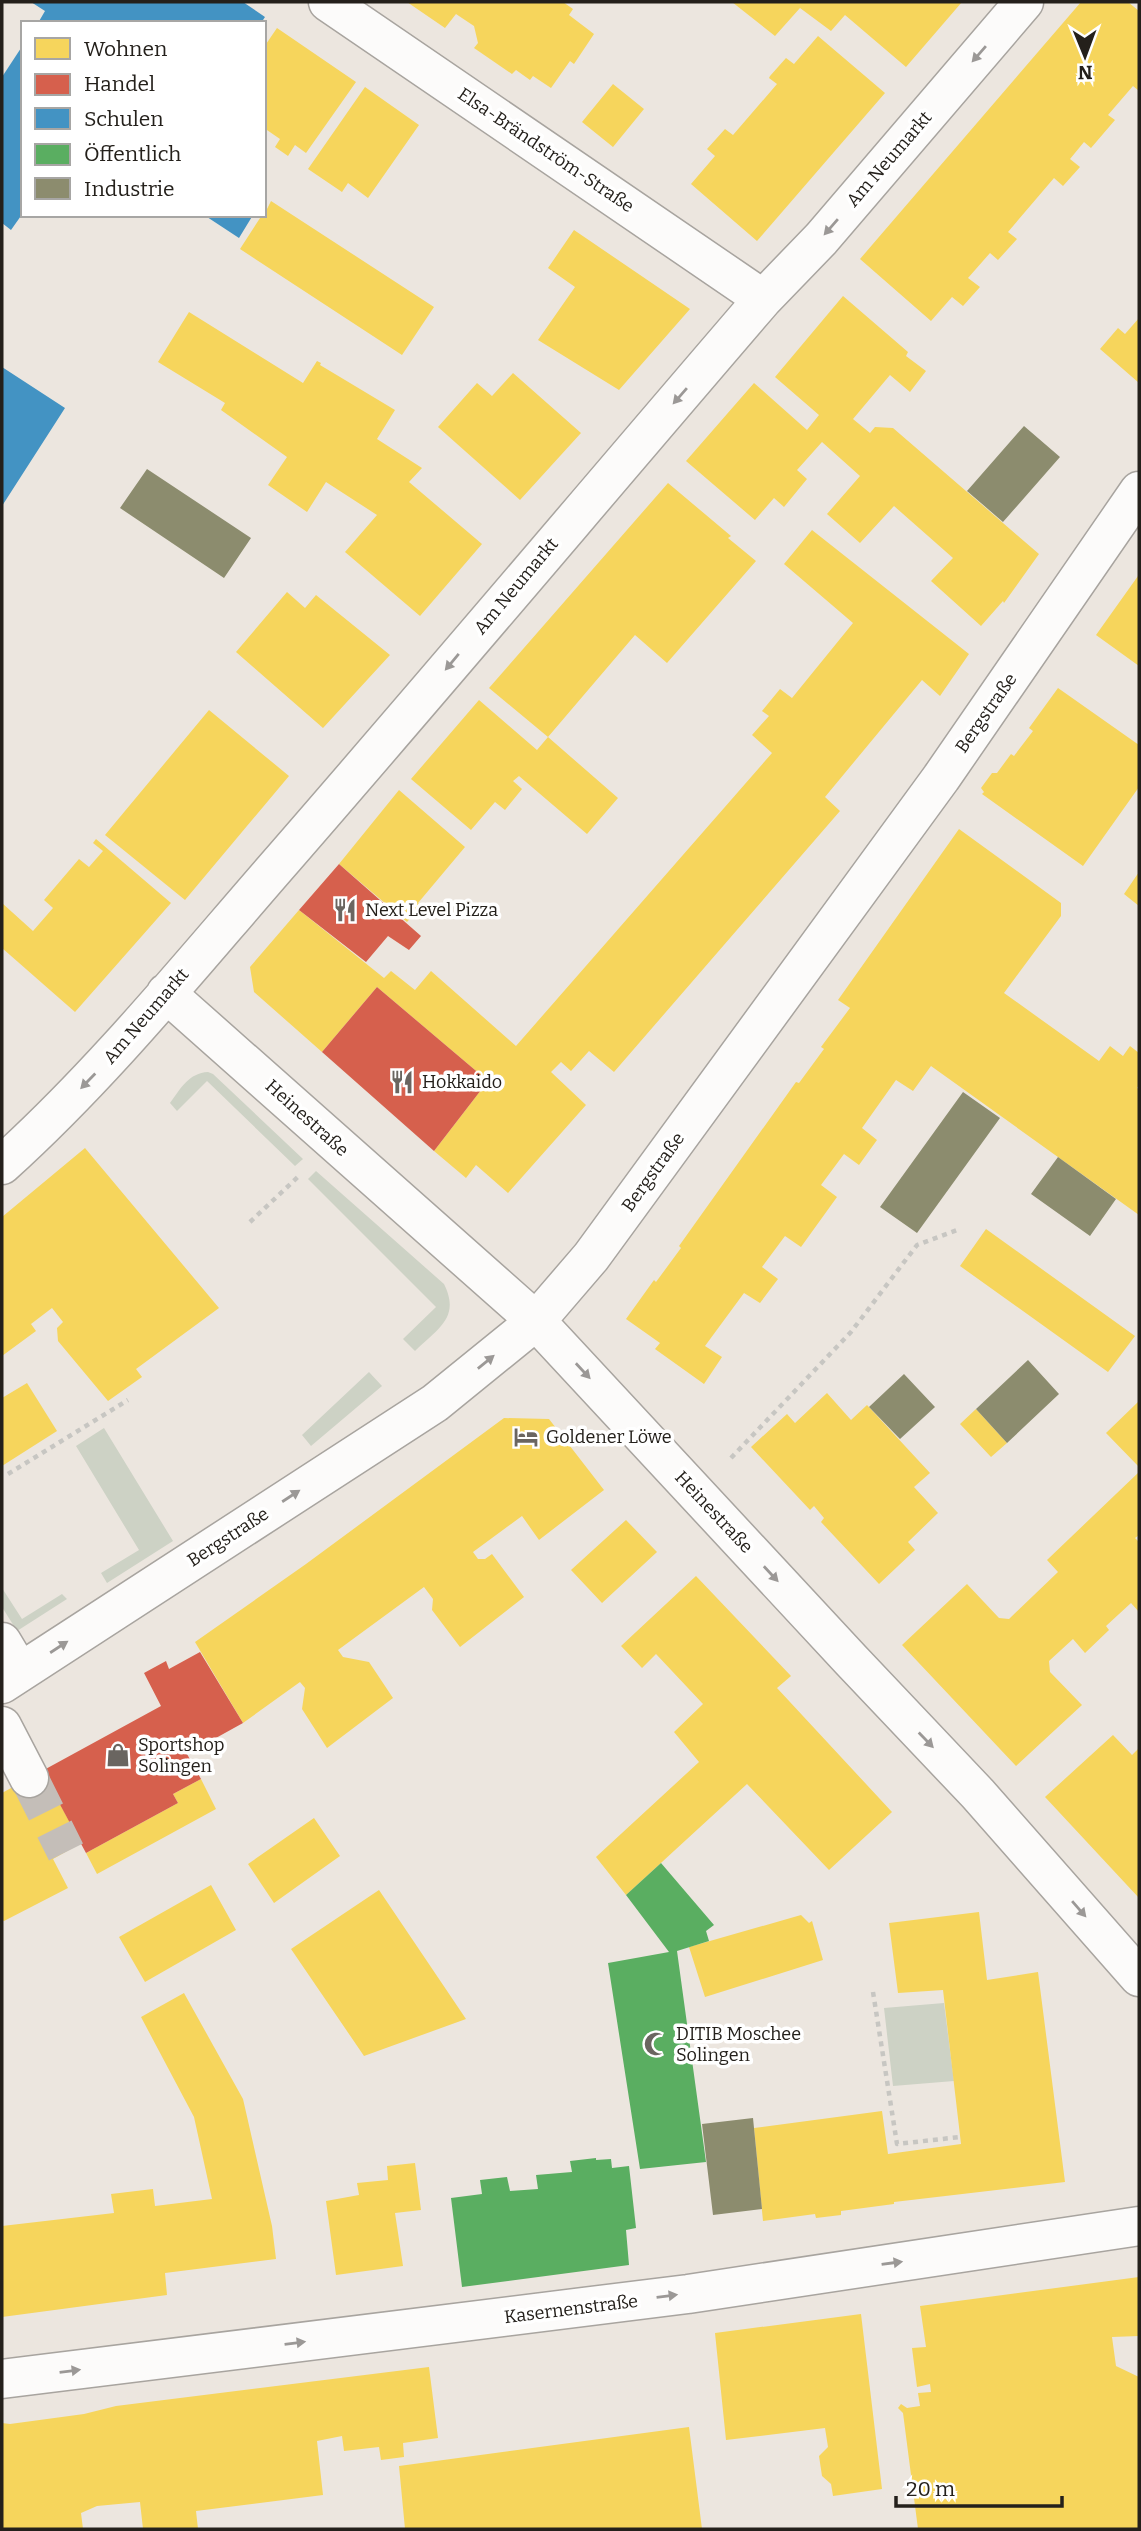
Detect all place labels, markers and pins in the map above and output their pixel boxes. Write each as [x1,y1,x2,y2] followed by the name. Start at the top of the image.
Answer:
[331,896,359,924] restaurant icon: Next Level Pizza
[365,899,498,921] place label: Next Level Pizza
[388,1068,416,1096] restaurant icon: Hokkaido
[422,1071,502,1093] place label: Hokkaido
[512,1423,540,1451] hotel icon: Goldener Löwe
[546,1426,672,1448] place label: Goldener Löwe
[138,1734,224,1777] place label: Sportshop Solingen
[104,1741,132,1769] shop icon: Sportshop Solingen
[676,2023,801,2066] place label: DITIB Moschee Solingen
[642,2030,670,2058] mosque icon: DITIB Moschee Solingen

